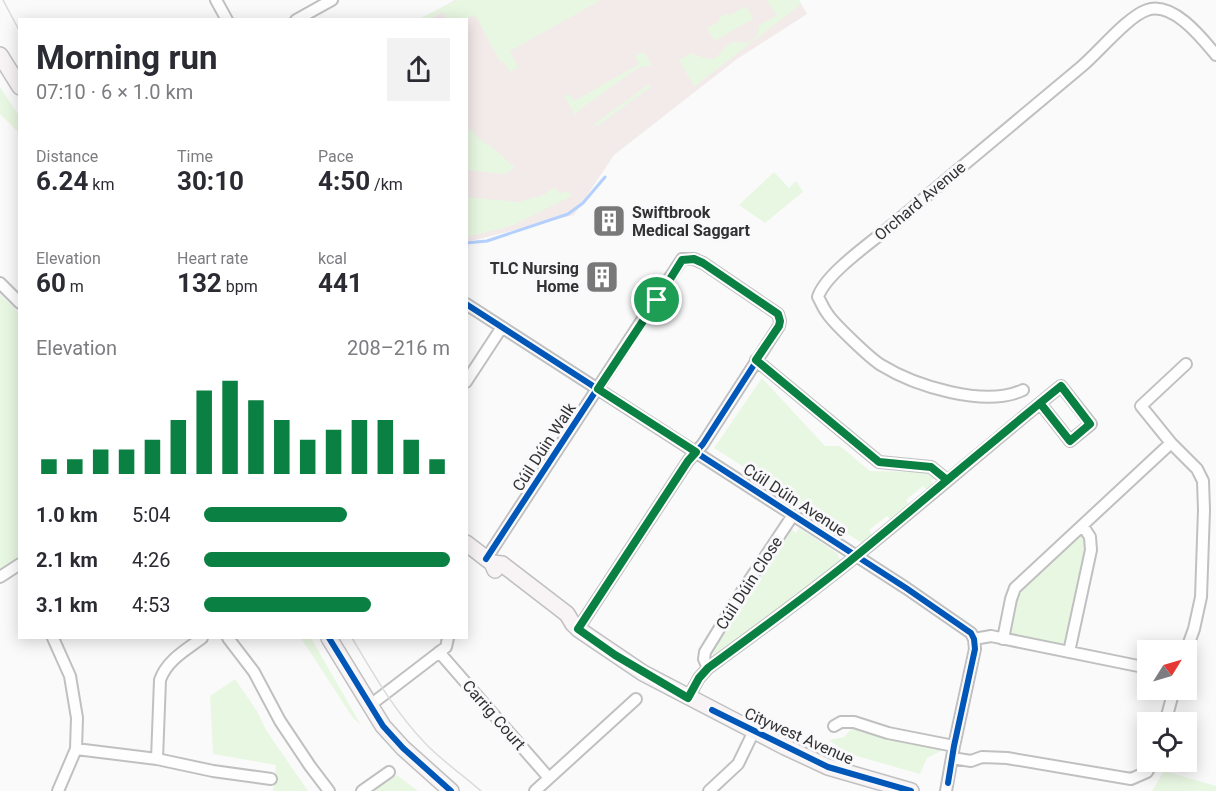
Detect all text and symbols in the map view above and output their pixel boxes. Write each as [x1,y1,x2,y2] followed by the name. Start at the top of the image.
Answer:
[36,38,217,77] text: Morning run
[387,38,450,101] button: share
[36,80,193,104] text: 07:10 · 6 × 1.0 km
[36,147,98,166] text: Distance
[177,147,213,166] text: Time
[318,147,354,166] text: Pace
[871,157,969,245] street label: Orchard Avenue
[36,166,88,196] text: 6.24
[177,166,244,196] text: 30:10
[318,166,370,196] text: 4:50
[88,175,114,194] text: km
[370,175,403,194] text: /km
[591,203,627,239] building icon: Swiftbrook Medical Saggart
[632,203,751,240] place label: Swiftbrook Medical Saggart
[36,249,101,268] text: Elevation
[177,249,248,268] text: Heart rate
[318,249,347,268] text: kcal
[490,259,579,296] place label: TLC Nursing Home
[584,259,620,295] building icon: TLC Nursing Home
[36,268,66,298] text: 60
[177,268,222,298] text: 132
[318,268,363,298] text: 441
[631,274,682,325] pin
[66,277,84,296] text: m
[222,277,258,296] text: bpm
[640,283,673,316] icon: arrive
[36,336,117,360] text: Elevation
[347,336,450,360] text: 208–216 m
[508,398,580,495] street label: Cúil Dúin Walk
[740,460,850,540] street label: Cúil Dúin Avenue
[36,503,98,527] text: 1.0 km
[132,503,171,527] text: 5:04
[712,533,786,633] street label: Cúil Dúin Close
[36,548,98,572] text: 2.1 km
[132,548,171,572] text: 4:26
[36,593,98,617] text: 3.1 km
[132,593,171,617] text: 4:53
[1137,640,1197,700] north arrow
[1137,640,1197,772] map controls
[459,676,529,754] street label: Carrig Court
[742,703,856,769] street label: Citywest Avenue
[1137,712,1197,772] button: locate

